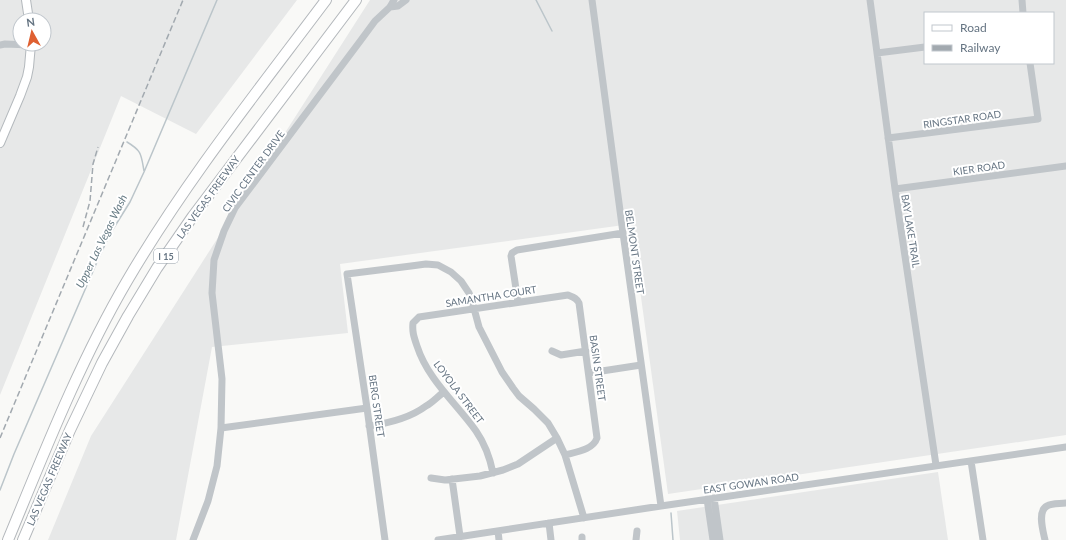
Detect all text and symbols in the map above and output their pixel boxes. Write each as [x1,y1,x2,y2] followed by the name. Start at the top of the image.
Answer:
[12,12,52,52] north arrow
[924,12,1054,64] legend
[25,15,36,29] text: N
[960,20,987,35] text: Road
[960,40,1001,55] text: Railway
[922,108,1002,130] street label: RINGSTAR ROAD
[219,128,287,214] street label: CIVIC CENTER DRIVE
[174,153,243,241] street label: LAS VEGAS FREEWAY
[952,158,1006,178] street label: KIER ROAD
[73,192,129,290] water label: Upper Las Vegas Wash
[899,193,923,269] street label: BAY LAKE TRAIL
[623,209,647,295] street label: BELMONT STREET
[154,249,178,263] road number: I 15
[445,283,538,309] street label: SAMANTHA COURT
[587,334,609,402] street label: BASIN STREET
[431,358,487,426] street label: LOYOLA STREET
[367,374,387,438] street label: BERG STREET
[24,430,74,527] street label: LAS VEGAS FREEWAY
[702,470,800,496] street label: EAST GOWAN ROAD

